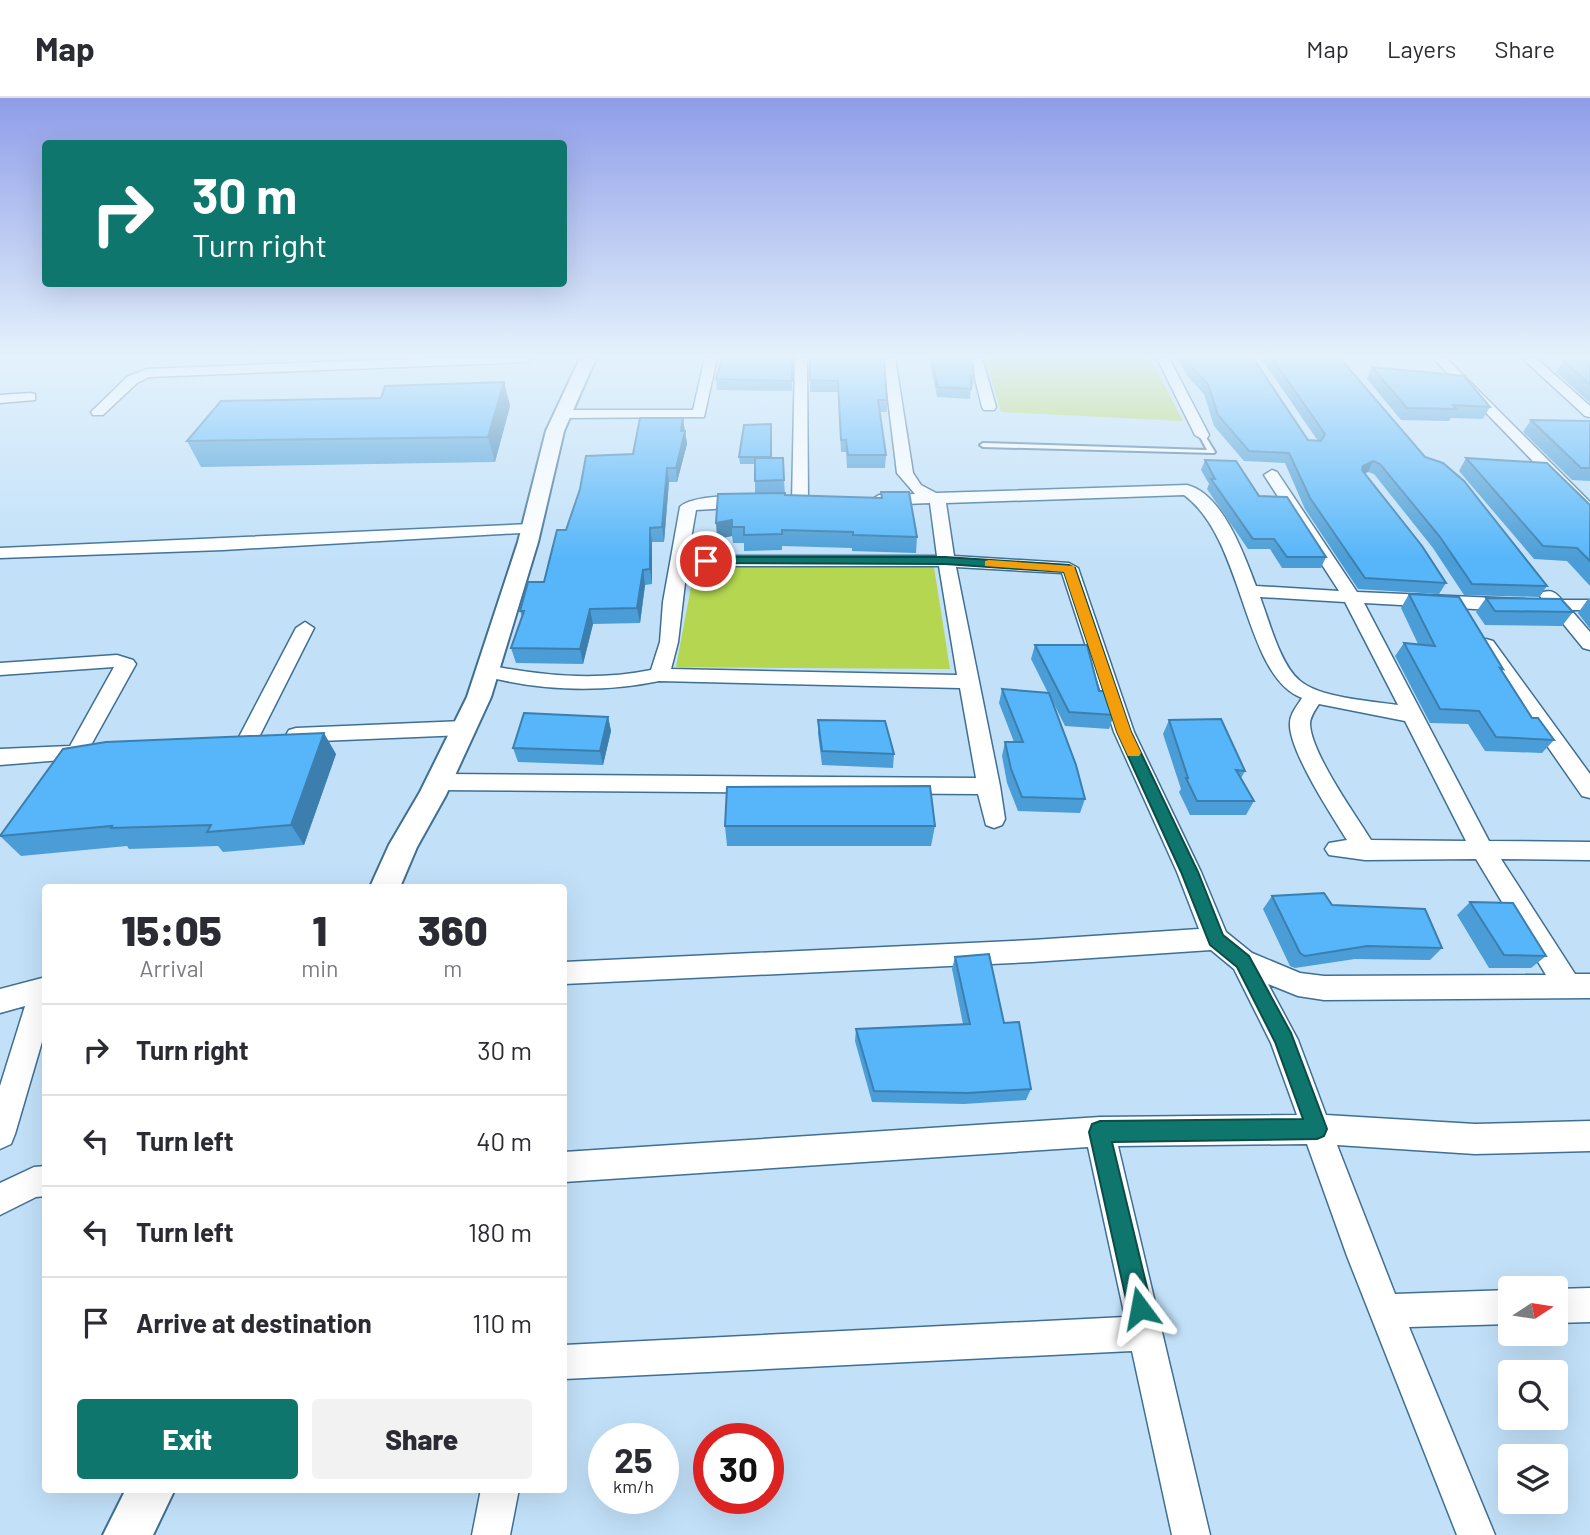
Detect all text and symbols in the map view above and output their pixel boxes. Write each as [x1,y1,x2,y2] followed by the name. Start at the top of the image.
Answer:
[35,28,95,68] text: Map
[1306,34,1349,63] text: Map
[1387,34,1456,63] text: Layers
[1494,34,1555,63] text: Share
[192,165,297,224] text: 30 m
[77,168,168,259] icon: right
[192,225,327,263] text: Turn right
[676,531,736,591] pin
[687,542,725,580] icon: arrive
[121,904,222,954] text: 15:05
[312,904,327,954] text: 1
[418,904,488,954] text: 360
[139,954,204,982] text: Arrival
[301,954,338,982] text: min
[443,954,462,982] text: m
[77,1031,115,1069] icon: right
[136,1034,249,1065] text: Turn right
[477,1034,532,1065] text: 30 m
[77,1122,115,1160] icon: left
[136,1125,234,1156] text: Turn left
[476,1125,532,1156] text: 40 m
[77,1213,115,1251] icon: left
[136,1216,234,1247] text: Turn left
[468,1216,532,1247] text: 180 m
[1103,1271,1177,1345] position arrow
[1498,1276,1568,1346] north arrow
[1498,1276,1568,1514] map controls
[77,1304,115,1342] icon: arrive
[136,1307,372,1338] text: Arrive at destination
[472,1307,532,1338] text: 110 m
[1498,1360,1568,1430] button: search
[77,1399,298,1479] button: Exit
[312,1399,532,1479] button: Share
[693,1423,784,1514] speed limit sign: 30
[614,1438,653,1480] text: 25
[1498,1444,1568,1514] button: layers
[613,1475,654,1497] text: km/h

